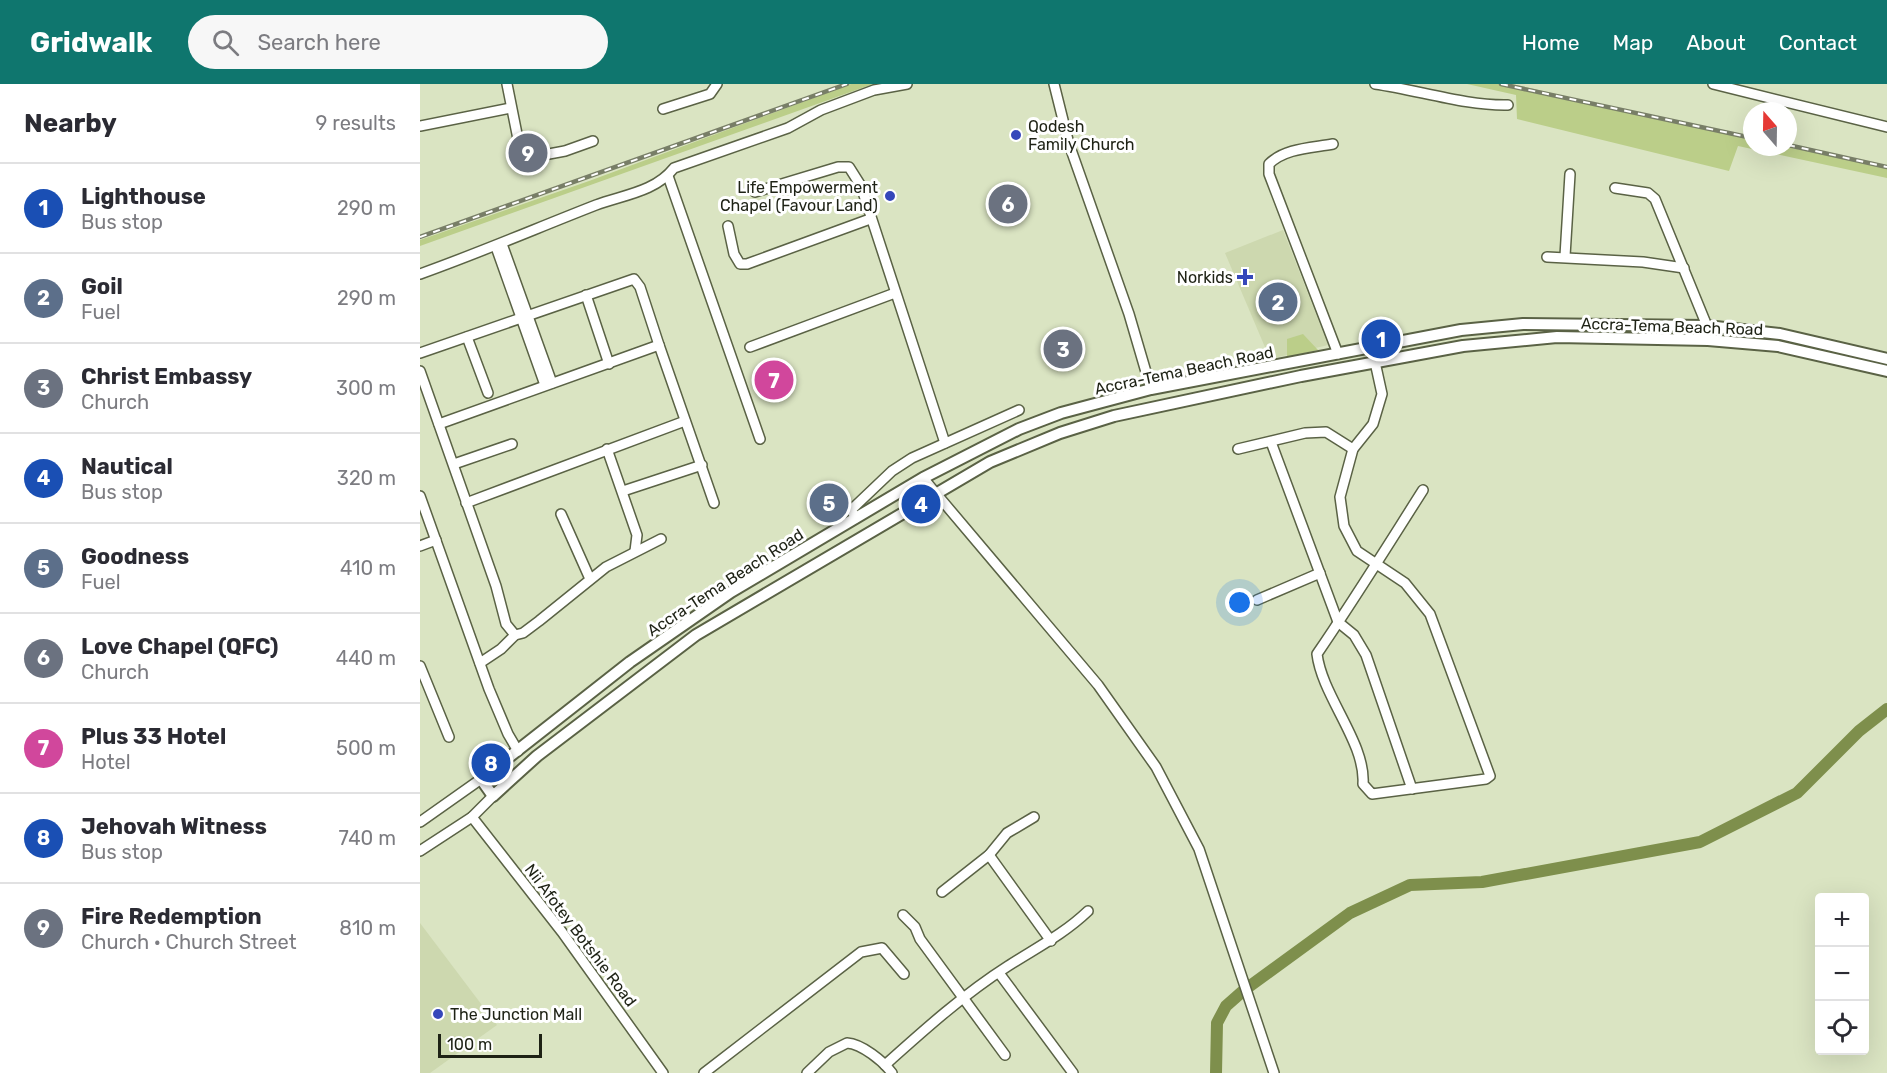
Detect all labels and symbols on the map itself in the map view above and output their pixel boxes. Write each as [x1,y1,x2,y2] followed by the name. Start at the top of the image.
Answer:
[1743,102,1797,156] north arrow
[1028,117,1135,154] place label: Qodesh Family Church
[1009,128,1023,142] marker: Qodesh Family Church
[508,130,548,176] pin: 9
[720,178,878,215] place label: Life Empowerment Chapel (Favour Land)
[988,182,1028,226] pin: 6
[883,189,897,203] marker: Life Empowerment Chapel (Favour Land)
[1177,268,1233,287] place label: Norkids
[1238,270,1252,284] marker: Norkids
[1258,280,1298,324] pin: 2
[1581,314,1763,339] street label: Accra-Tema Beach Road
[1362,316,1400,362] pin: 1
[1044,326,1082,372] pin: 3
[1093,342,1275,399] street label: Accra-Tema Beach Road
[754,358,794,402] pin: 7
[810,480,848,526] pin: 5
[902,482,940,526] pin: 4
[644,525,807,640] street label: Accra-Tema Beach Road
[1225,588,1254,617] your location
[472,740,510,786] pin: 8
[521,860,640,1010] street label: Nii Afotey Botshie Road
[450,1005,582,1024] place label: The Junction Mall
[431,1007,445,1021] marker: The Junction Mall
[438,1031,542,1058] scale bar

